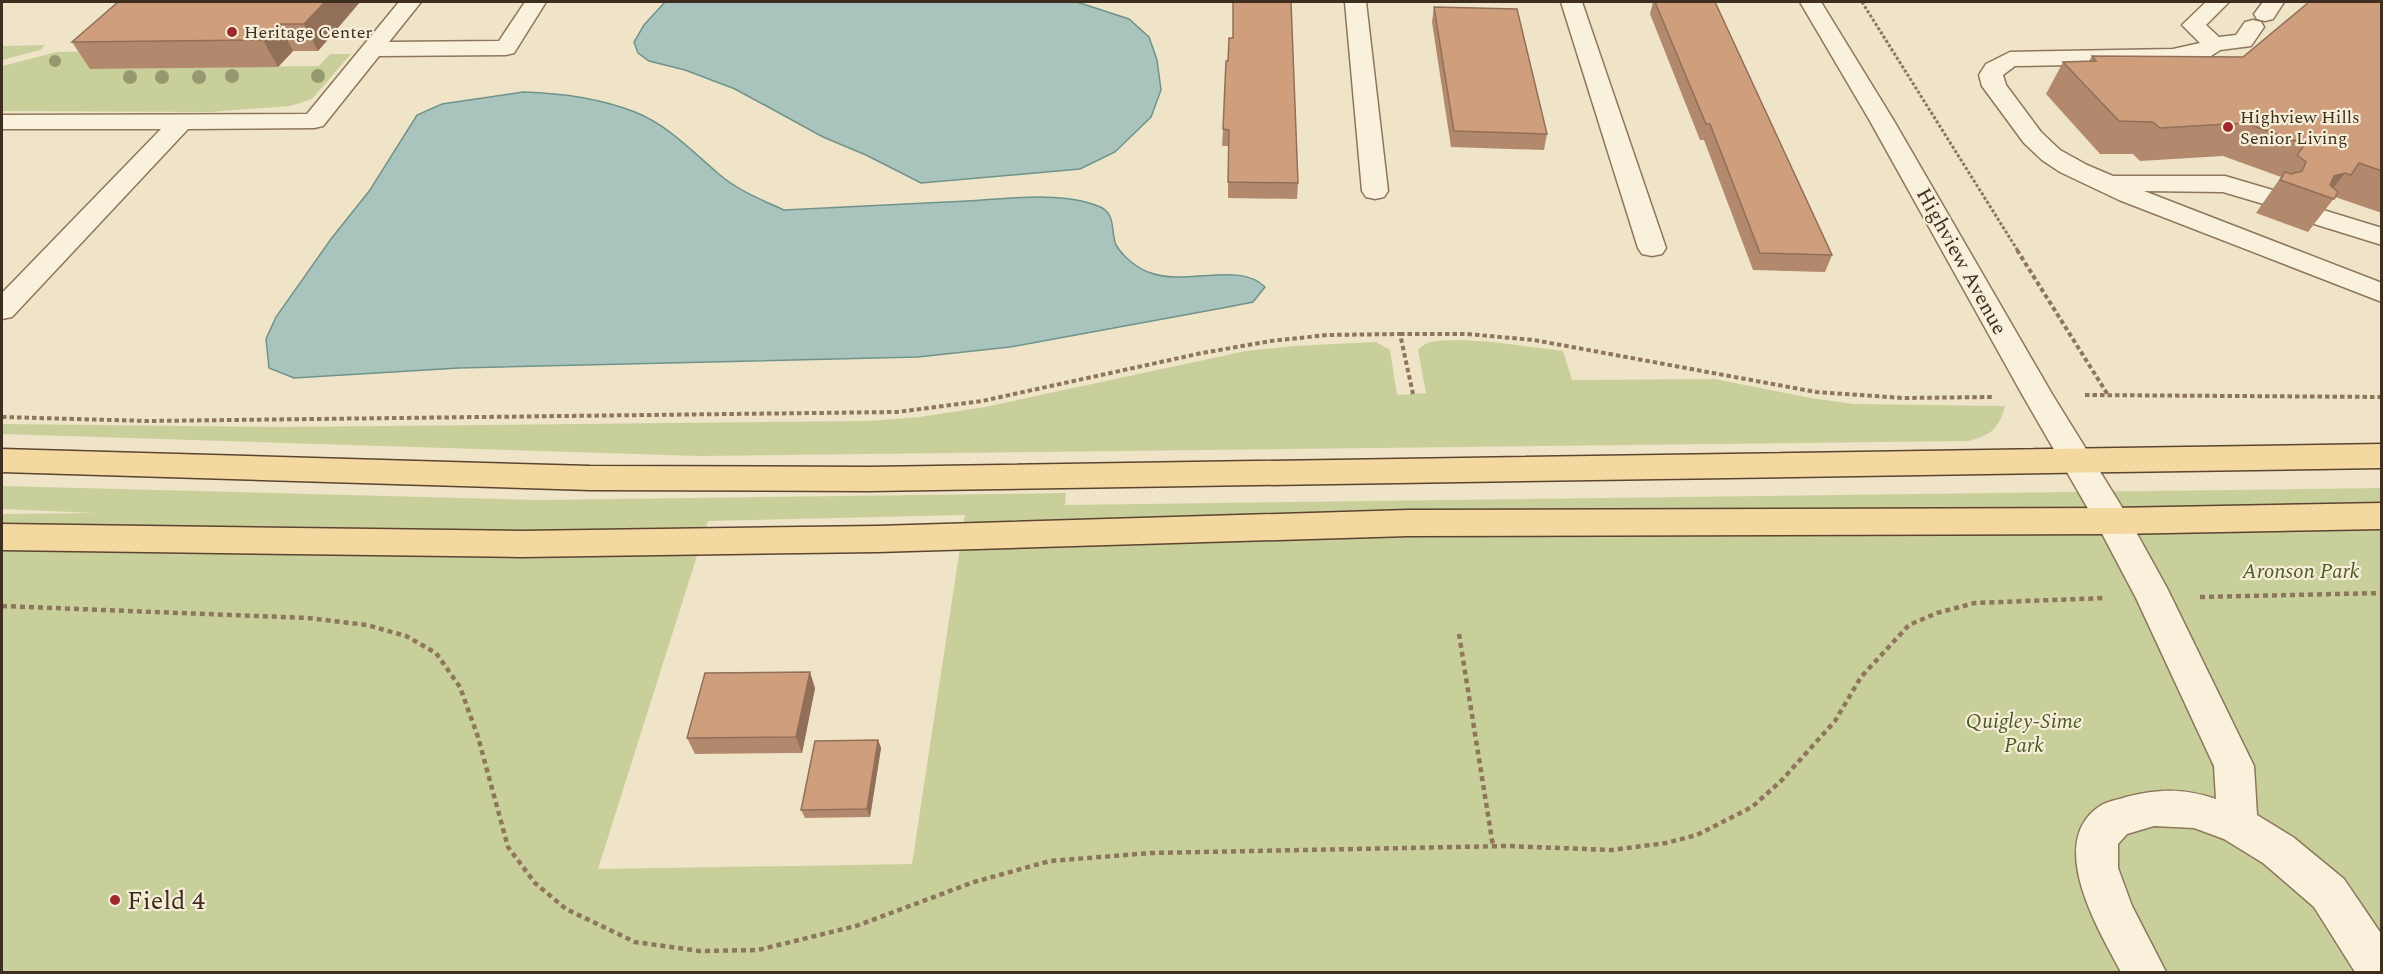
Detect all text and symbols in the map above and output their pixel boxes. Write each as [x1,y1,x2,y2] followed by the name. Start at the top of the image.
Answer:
[244,19,373,46] place label: Heritage Center
[225,25,239,39] marker: Heritage Center
[2240,104,2360,152] place label: Highview Hills Senior Living
[2221,120,2235,134] marker: Highview Hills Senior Living
[1907,182,2015,341] street label: Highview Avenue
[2241,556,2360,588] park label: Aronson Park
[1966,706,2082,762] park label: Quigley-Sime Park
[127,881,205,921] place label: Field 4
[108,893,122,907] marker: Field 4

